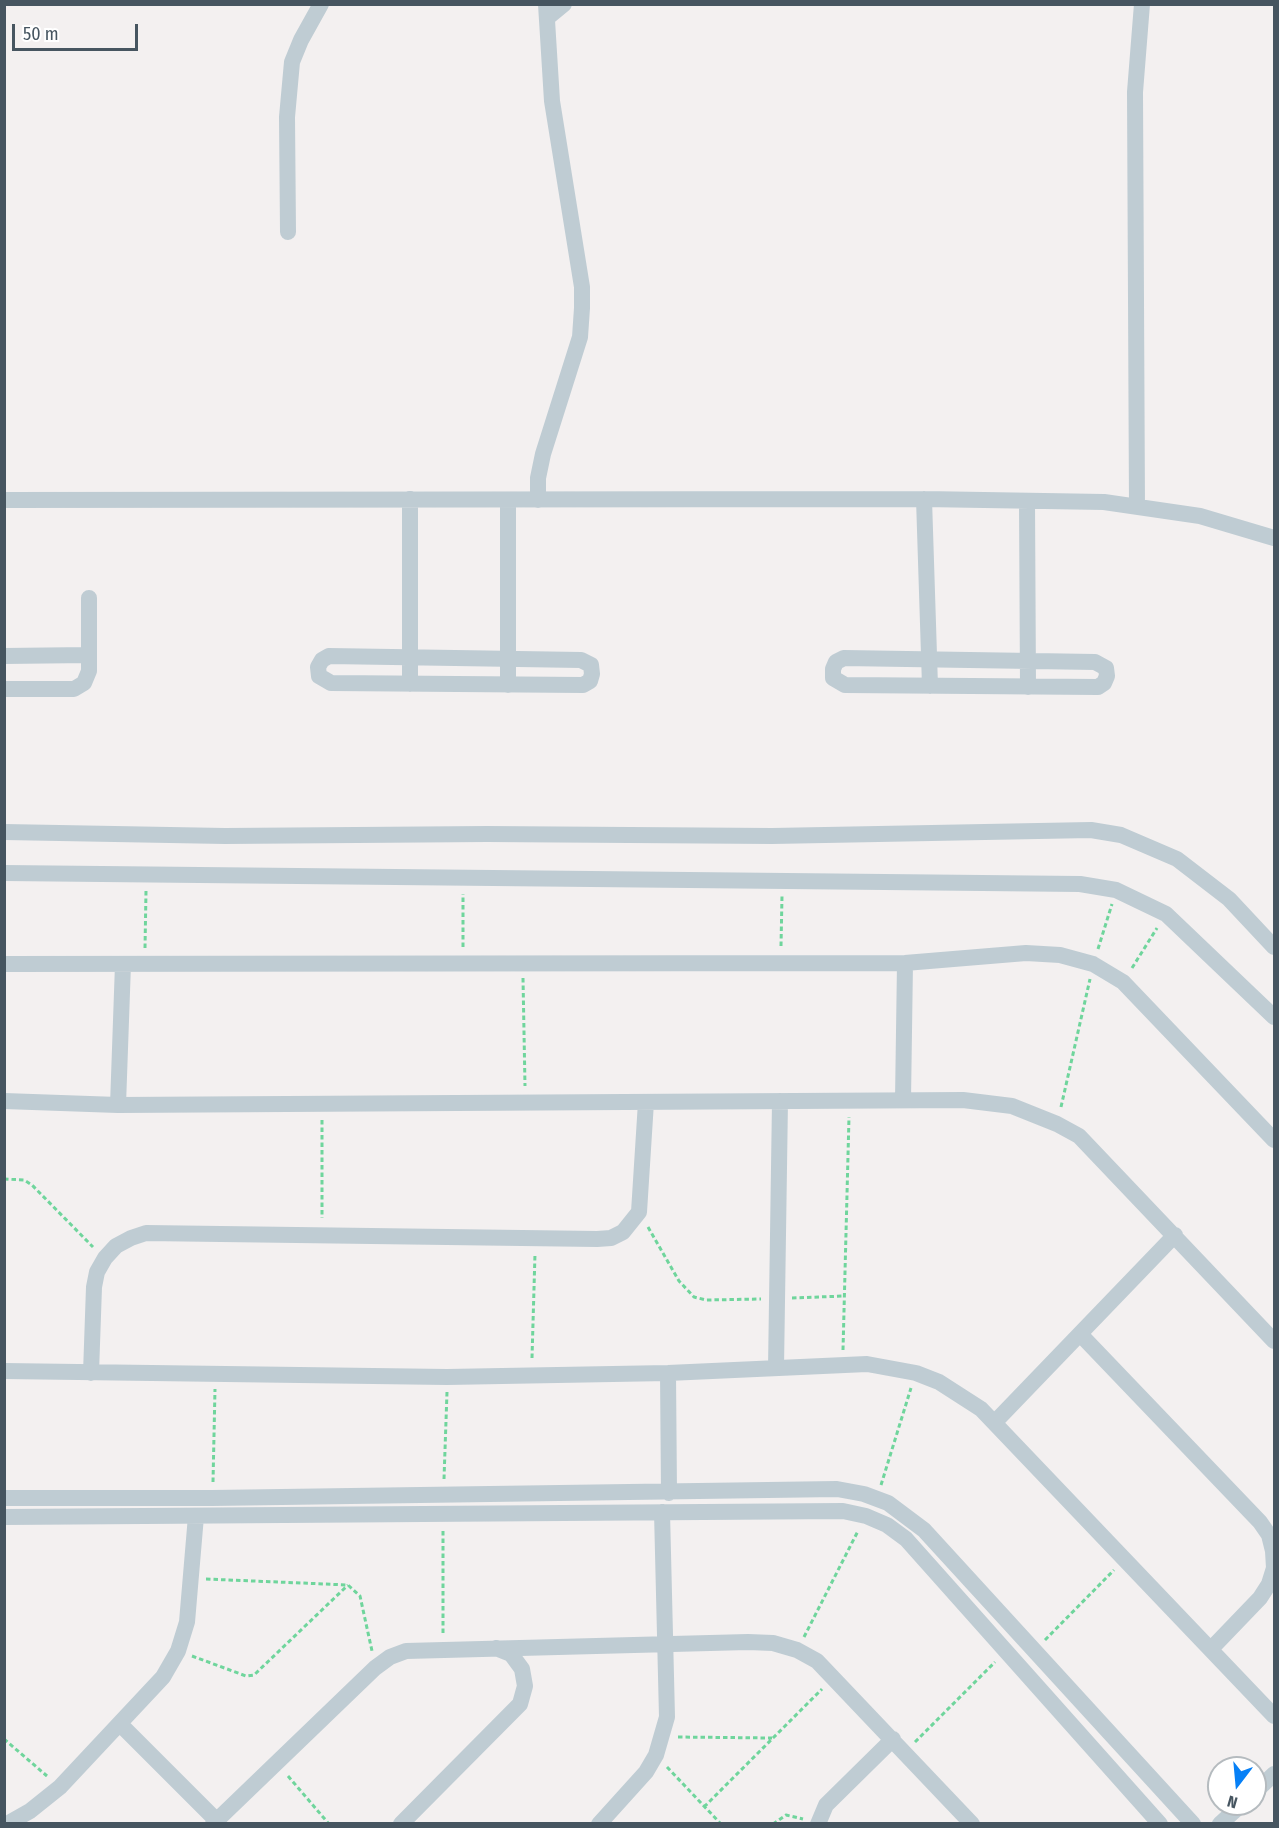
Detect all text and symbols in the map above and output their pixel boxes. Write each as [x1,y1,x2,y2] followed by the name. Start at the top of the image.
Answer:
[15,12,141,50] scale bar
[23,23,59,45] text: 50 m
[1207,1756,1267,1816] north arrow
[1225,1791,1240,1812] text: N

